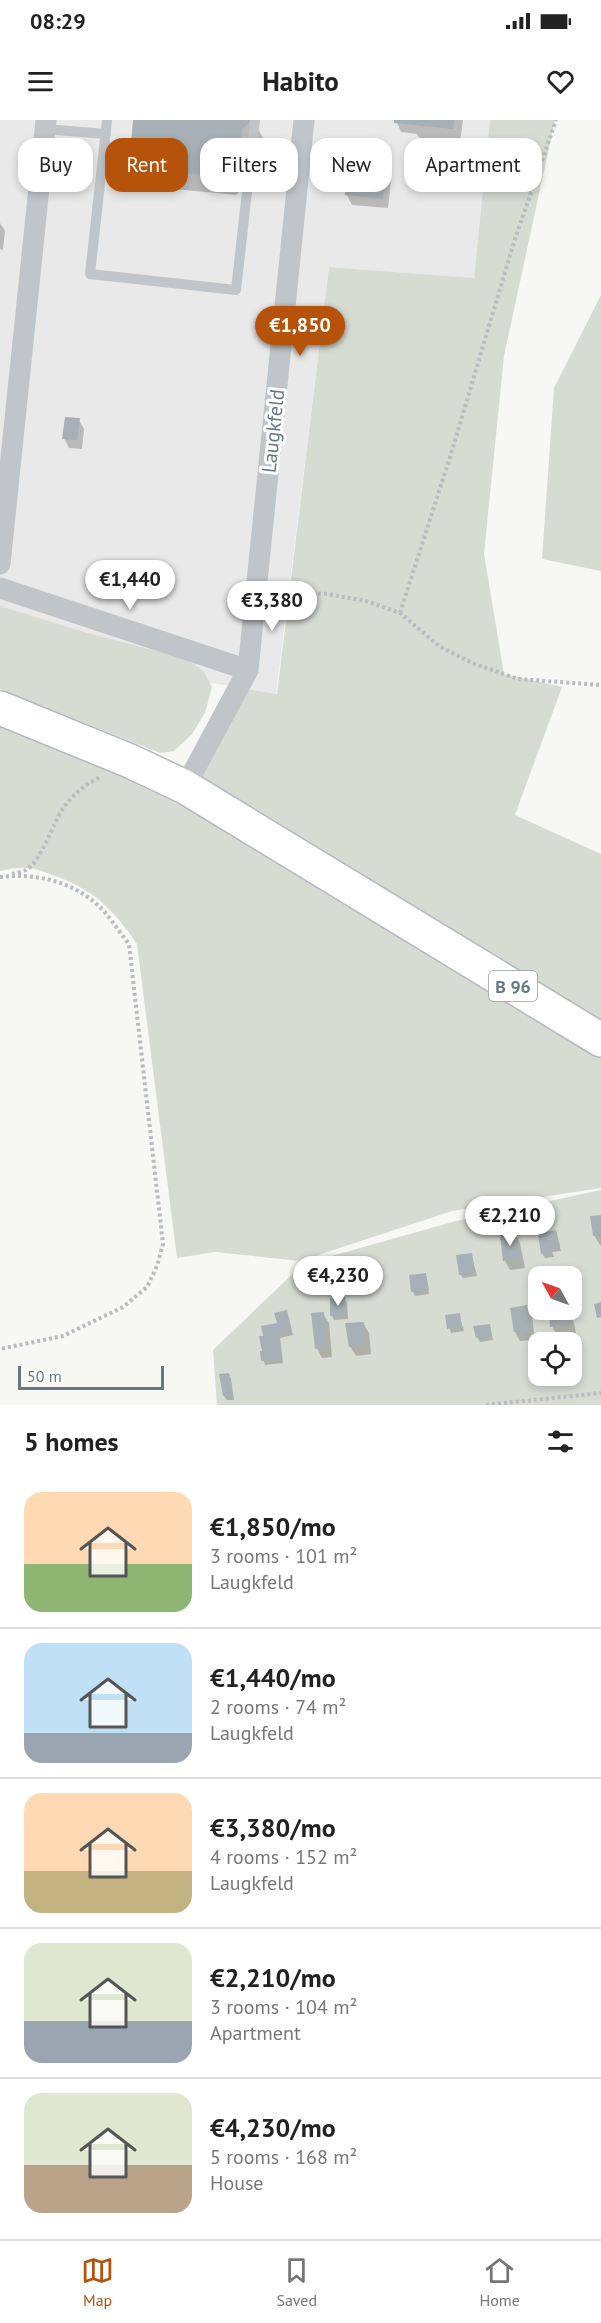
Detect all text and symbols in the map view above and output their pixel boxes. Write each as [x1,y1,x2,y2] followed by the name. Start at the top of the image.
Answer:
[30,7,86,35] text: 08:29
[262,64,339,98] text: Habito
[24,65,57,98] icon: menu
[544,65,577,98] icon: heart
[18,138,93,192] chip: Buy
[105,138,188,192] chip: Rent
[200,138,298,192] chip: Filters
[310,138,392,192] chip: New
[404,138,542,192] chip: Apartment
[251,306,349,357] pin: €1,850
[269,312,331,338] text: €1,850
[256,388,290,474] street label: Laugkfeld
[81,560,179,611] pin: €1,440
[99,566,161,592] text: €1,440
[223,581,321,632] pin: €3,380
[241,587,303,613] text: €3,380
[489,971,537,1001] road number: B 96
[461,1196,559,1247] pin: €2,210
[479,1202,541,1228] text: €2,210
[289,1256,387,1307] pin: €4,230
[307,1262,369,1288] text: €4,230
[528,1266,582,1320] north arrow
[528,1266,582,1386] map controls
[528,1332,582,1386] button: locate
[18,1363,164,1390] scale bar
[27,1366,62,1386] text: 50 m
[24,1425,119,1458] text: 5 homes
[544,1425,577,1458] icon: filters
[210,1510,336,1543] text: €1,850/mo
[72,1516,144,1588] icon: home
[210,1543,357,1569] text: 3 rooms · 101 m²
[210,1569,294,1595] text: Laugkfeld
[210,1661,336,1694] text: €1,440/mo
[72,1667,144,1739] icon: home
[210,1694,346,1720] text: 2 rooms · 74 m²
[210,1720,294,1746] text: Laugkfeld
[210,1811,336,1844] text: €3,380/mo
[72,1817,144,1889] icon: home
[210,1844,357,1870] text: 4 rooms · 152 m²
[210,1870,294,1896] text: Laugkfeld
[210,1961,336,1994] text: €2,210/mo
[72,1967,144,2039] icon: home
[210,1994,357,2020] text: 3 rooms · 104 m²
[210,2020,301,2046] text: Apartment
[210,2111,336,2144] text: €4,230/mo
[72,2117,144,2189] icon: home
[210,2144,357,2170] text: 5 rooms · 168 m²
[210,2170,264,2196] text: House
[81,2254,114,2310] tab: Map
[276,2254,317,2310] tab: Saved
[479,2254,520,2310] tab: Home

